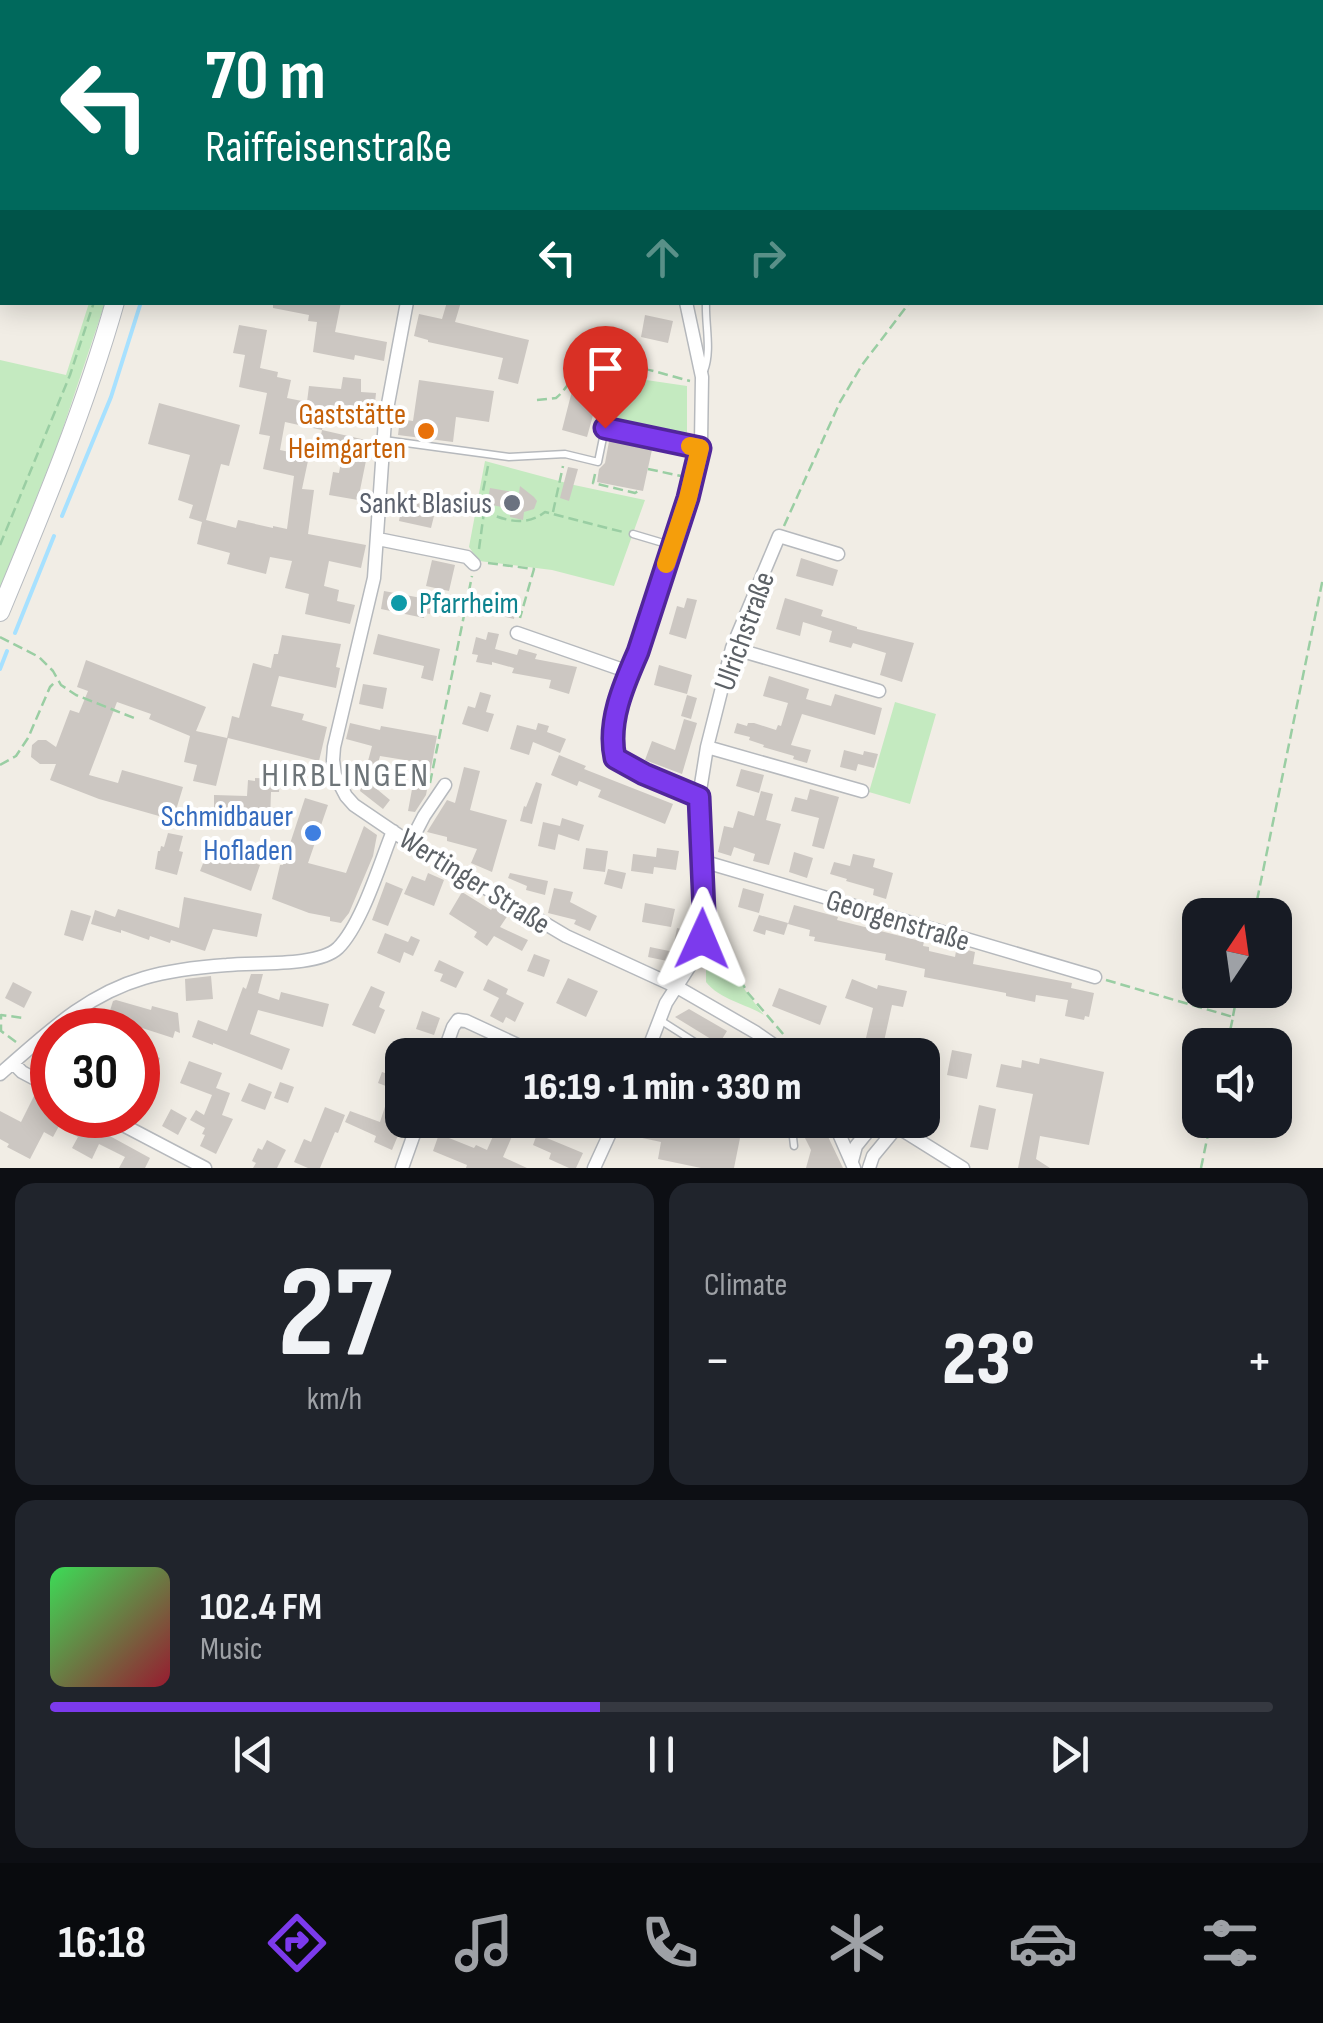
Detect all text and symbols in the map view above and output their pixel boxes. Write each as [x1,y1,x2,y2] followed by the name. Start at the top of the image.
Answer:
[205,35,326,119] text: 70 m
[40,40,170,170] icon: left
[205,120,452,175] text: Raiffeisenstraße
[530,230,585,285] icon: left
[635,230,690,285] icon: ahead
[740,230,795,285] icon: right
[563,326,648,429] pin
[578,341,633,396] icon: arrive
[288,397,406,467] place label: Gaststätte Heimgarten
[415,420,437,442] marker: Gaststätte Heimgarten
[359,486,492,522] place label: Sankt Blasius
[501,492,523,514] marker: Sankt Blasius
[707,567,783,696] street label: Ulrichstraße
[419,586,519,622] place label: Pfarrheim
[388,592,410,614] marker: Pfarrheim
[261,754,431,797] district label: HIRBLINGEN
[161,799,293,869] place label: Schmidbauer Hofladen
[392,821,557,942] street label: Wertinger Straße
[302,822,324,844] marker: Schmidbauer Hofladen
[822,882,974,960] street label: Georgenstraße
[650,887,754,991] position arrow
[1182,898,1292,1008] north arrow
[1182,898,1292,1138] map controls
[30,1008,160,1138] speed limit sign: 30
[1182,1028,1292,1138] button: sound
[524,1065,801,1110] text: 16:19 · 1 min · 330 m
[278,1237,391,1393] text: 27
[704,1266,787,1305] text: Climate
[942,1315,1035,1406] text: 23°
[704,1328,731,1395] text: −
[1246,1328,1273,1395] text: +
[307,1380,362,1419] text: km/h
[200,1585,322,1630] text: 102.4 FM
[200,1630,263,1669] text: Music
[226,1727,281,1782] icon: previous
[634,1727,689,1782] icon: pause
[1042,1727,1097,1782] icon: next
[262,1908,332,1978] icon: directions
[449,1908,519,1978] icon: music
[635,1908,705,1978] icon: phone
[822,1908,892,1978] icon: climate
[1008,1908,1078,1978] icon: car
[1195,1908,1265,1978] icon: filters
[58,1916,146,1971] text: 16:18

